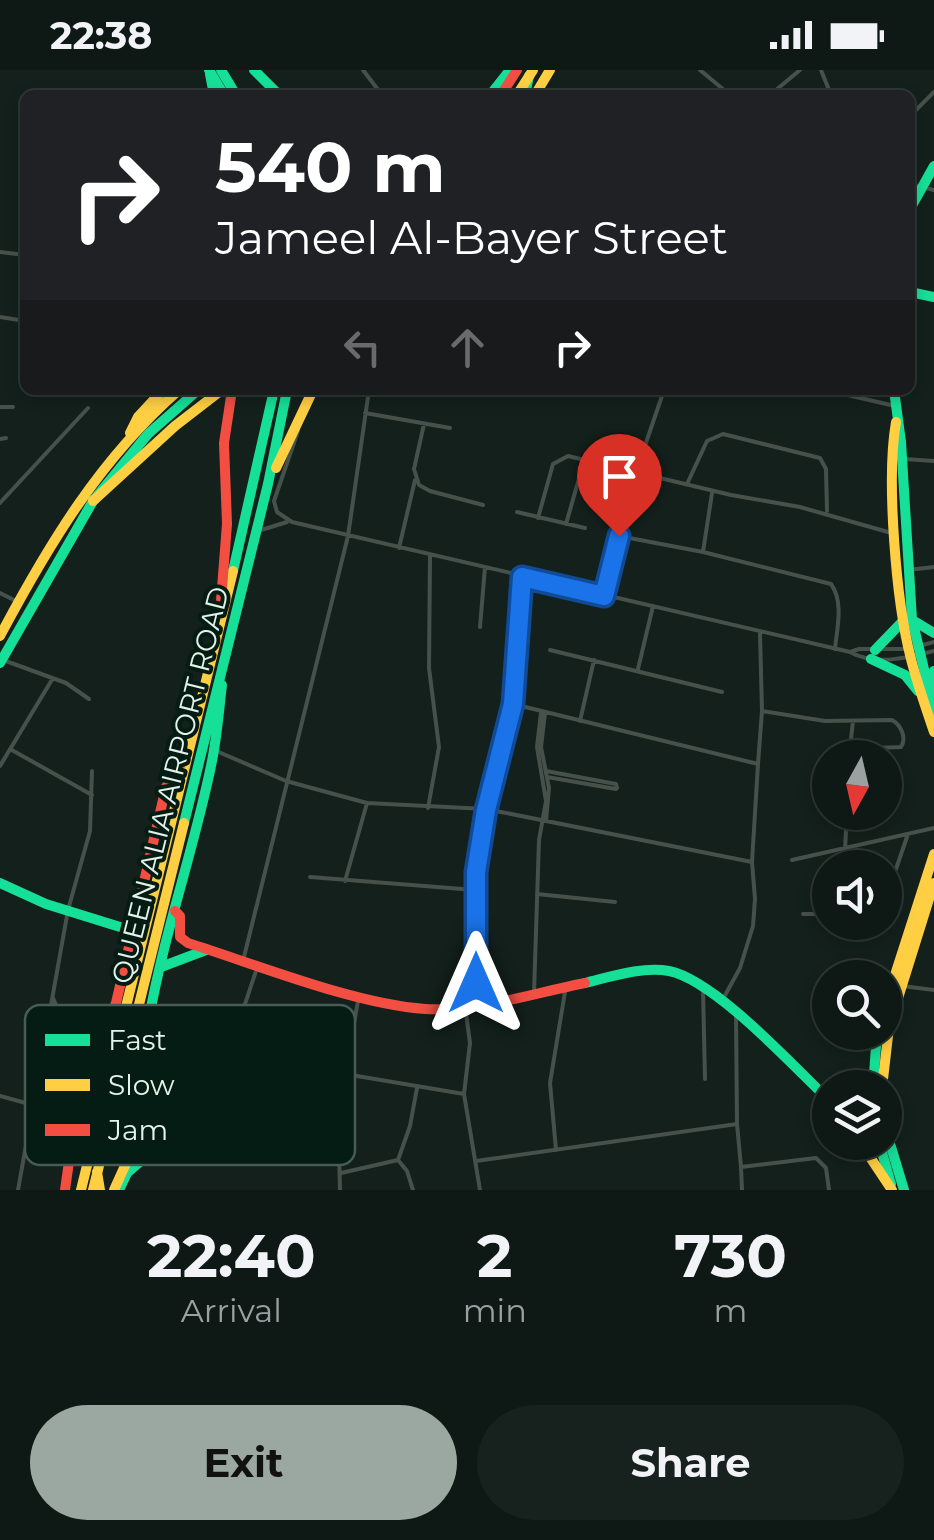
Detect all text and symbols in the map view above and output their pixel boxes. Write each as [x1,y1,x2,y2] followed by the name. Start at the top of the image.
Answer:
[50,12,152,59] text: 22:38
[215,124,446,210] text: 540 m
[50,130,180,260] icon: right
[215,210,728,265] text: Jameel Al-Bayer Street
[335,320,390,375] icon: left
[440,320,495,375] icon: ahead
[545,320,600,375] icon: right
[577,434,662,537] pin
[592,449,647,504] icon: arrive
[104,583,236,987] street label: QUEEN ALIA AIRPORT ROAD
[812,740,902,830] north arrow
[812,740,902,1160] map controls
[812,850,902,940] button: sound
[424,931,528,1035] position arrow
[812,960,902,1050] button: search
[25,1005,355,1165] legend
[108,1023,167,1057] text: Fast
[108,1068,175,1102] text: Slow
[812,1070,902,1160] button: layers
[107,1113,168,1147] text: Jam
[147,1219,316,1292] text: 22:40
[477,1219,512,1292] text: 2
[674,1219,787,1292] text: 730
[181,1291,282,1330] text: Arrival
[463,1291,527,1330] text: min
[713,1291,747,1330] text: m
[30,1405,457,1520] button: Exit
[477,1405,904,1520] button: Share

